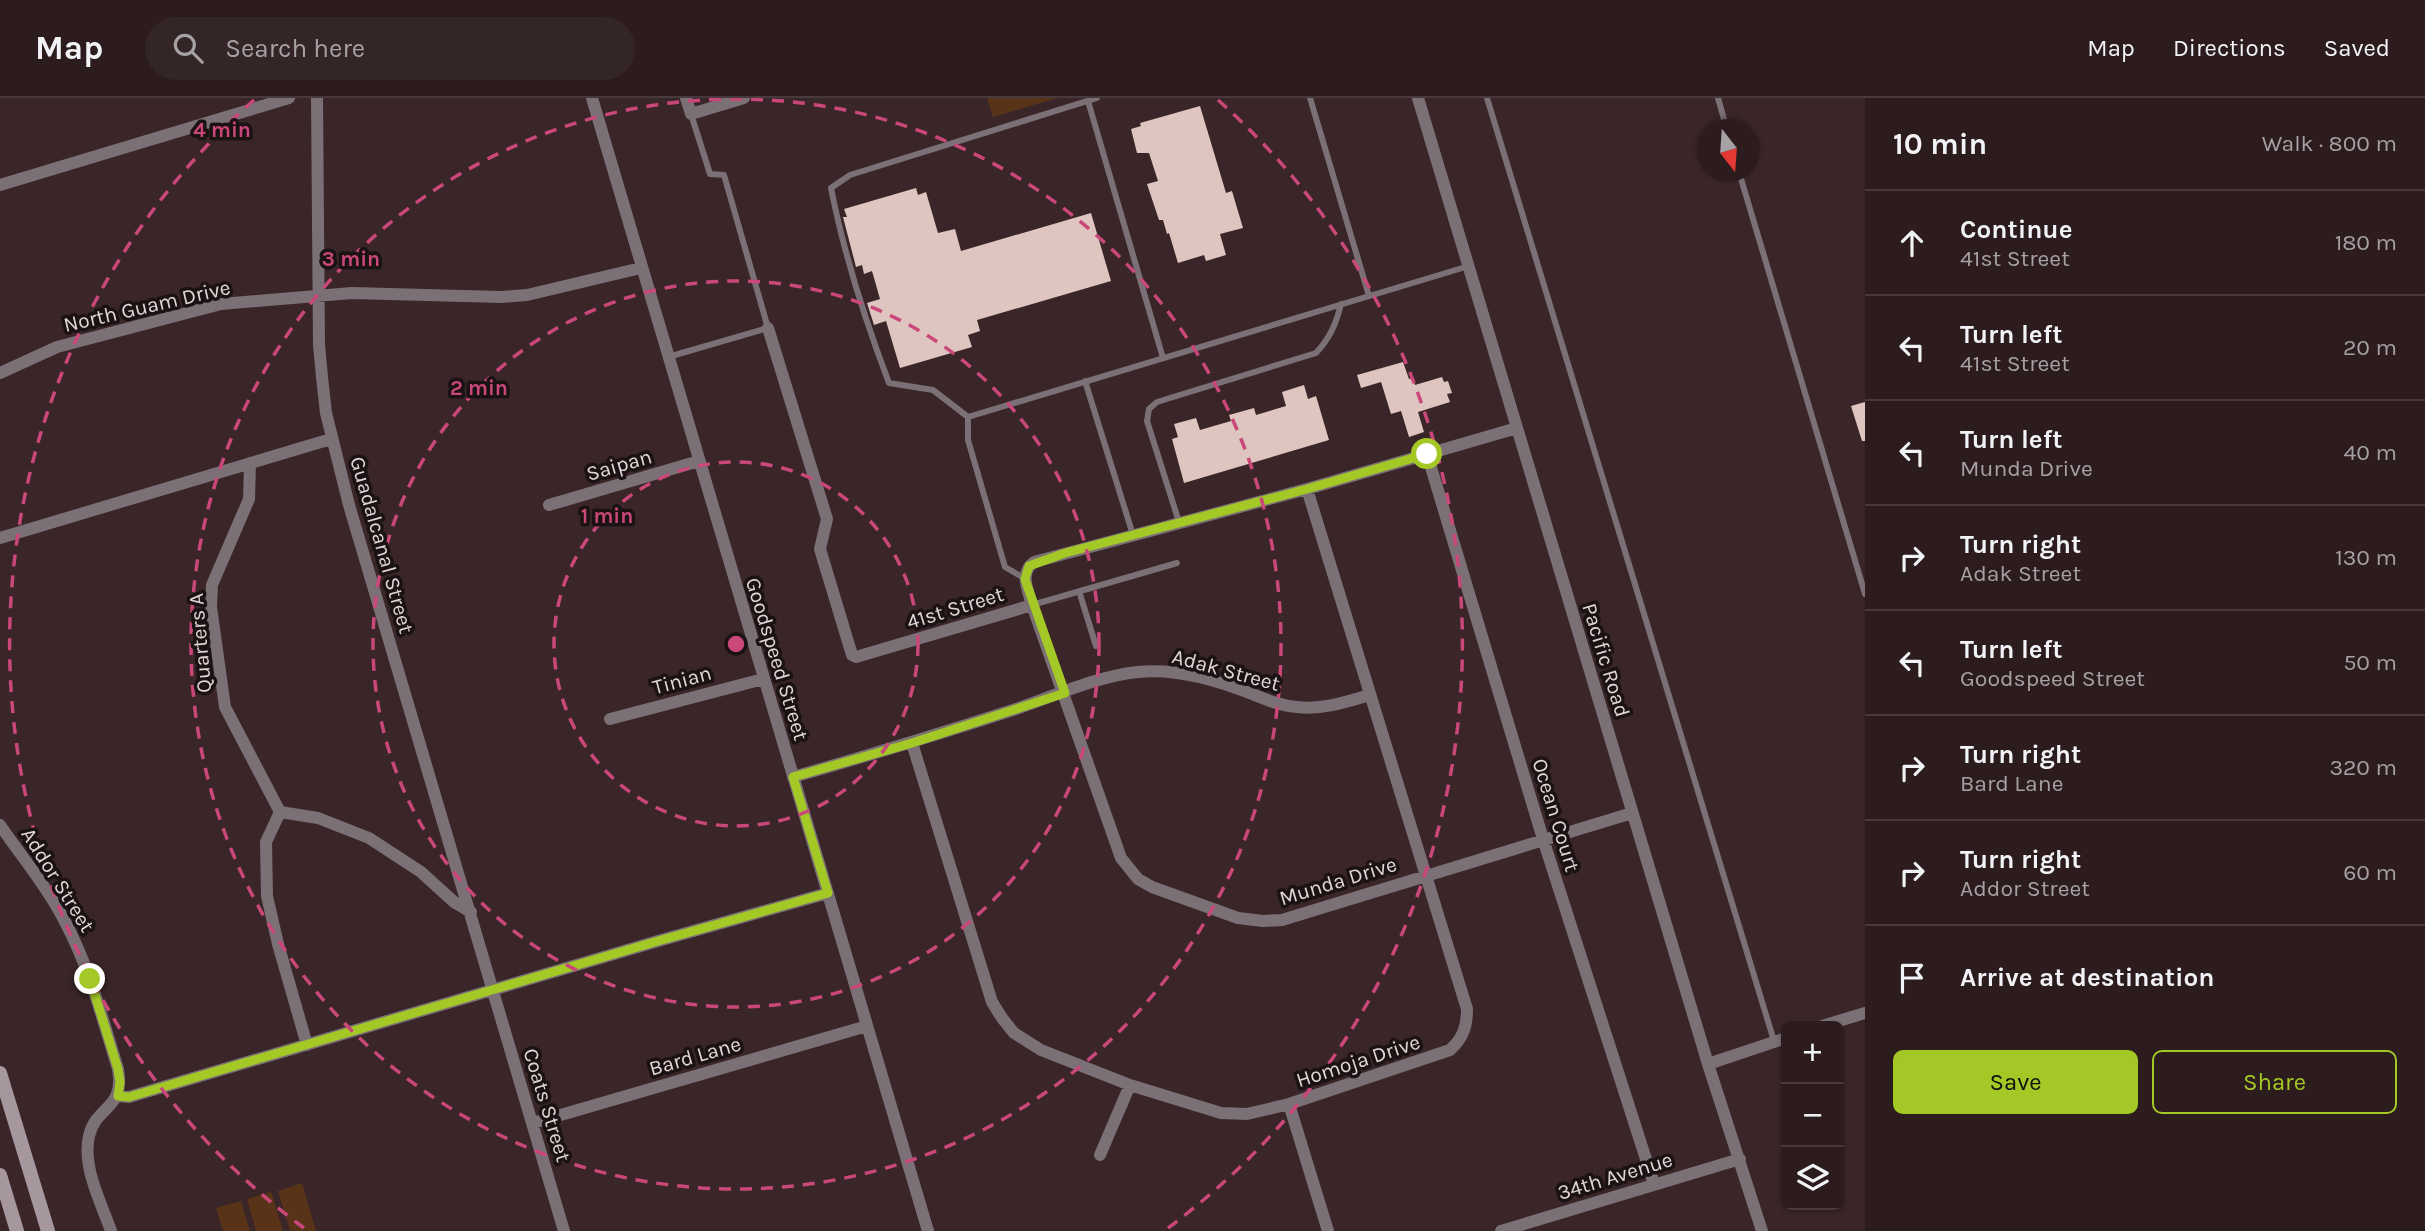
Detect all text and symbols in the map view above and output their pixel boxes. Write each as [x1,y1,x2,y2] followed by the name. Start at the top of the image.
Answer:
[145,17,635,80] search box
[35,29,103,67] text: Map
[169,29,207,67] icon: search
[225,33,365,64] text: Search here
[2087,34,2135,62] text: Map
[2173,34,2286,62] text: Directions
[2324,34,2390,62] text: Saved
[193,118,251,142] text: 4 min
[1697,119,1760,182] north arrow
[1893,126,1987,162] text: 10 min
[2262,130,2397,157] text: Walk · 800 m
[1960,214,2072,245] text: Continue
[1893,224,1931,262] icon: ahead
[2335,229,2397,256] text: 180 m
[1960,245,2070,272] text: 41st Street
[322,247,380,271] text: 3 min
[61,275,233,337] street label: North Guam Drive
[1960,319,2062,350] text: Turn left
[1893,329,1931,367] icon: left
[2343,334,2397,361] text: 20 m
[1960,350,2070,377] text: 41st Street
[450,376,508,400] text: 2 min
[1960,424,2062,455] text: Turn left
[1893,434,1931,472] icon: left
[1411,438,1442,469] route start
[2344,439,2397,466] text: 40 m
[583,444,655,486] street label: Saipan
[345,454,419,636] street label: Guadalcanal Street
[1960,455,2093,482] text: Munda Drive
[581,504,633,528] text: 1 min
[1960,529,2081,560] text: Turn right
[1893,539,1931,577] icon: right
[2335,544,2397,571] text: 130 m
[1960,560,2081,587] text: Adak Street
[741,575,813,743] street label: Goodspeed Street
[904,582,1007,634] street label: 41st Street
[184,592,216,694] street label: Quarters A
[1577,600,1635,720] street label: Pacific Road
[724,632,748,656] centre of rings
[1960,634,2062,665] text: Turn left
[1170,644,1283,696] street label: Adak Street
[1893,644,1931,682] icon: left
[2343,649,2397,676] text: 50 m
[650,661,714,699] street label: Tinian
[1960,665,2145,692] text: Goodspeed Street
[1960,739,2081,770] text: Turn right
[1893,749,1931,787] icon: right
[2329,754,2397,781] text: 320 m
[1527,756,1585,875] street label: Ocean Court
[1960,770,2063,797] text: Bard Lane
[16,823,100,937] street label: Addor Street
[1960,844,2081,875] text: Turn right
[1277,852,1399,910] street label: Munda Drive
[1893,854,1931,892] icon: right
[2343,859,2397,886] text: 60 m
[1960,875,2090,902] text: Addor Street
[1893,959,1931,997] icon: arrive
[1960,962,2214,993] text: Arrive at destination
[74,963,105,994] route end
[1781,1021,1844,1210] map controls
[1781,1021,1844,1084] button: +
[1293,1030,1423,1092] street label: Homoja Drive
[646,1031,744,1081] street label: Bard Lane
[518,1045,576,1165] street label: Coats Street
[1893,1050,2138,1114] button: Save
[2152,1050,2397,1114] button: Share
[1781,1084,1844,1147] button: −
[1555,1147,1675,1205] street label: 34th Avenue
[1781,1147,1844,1210] button: layers

